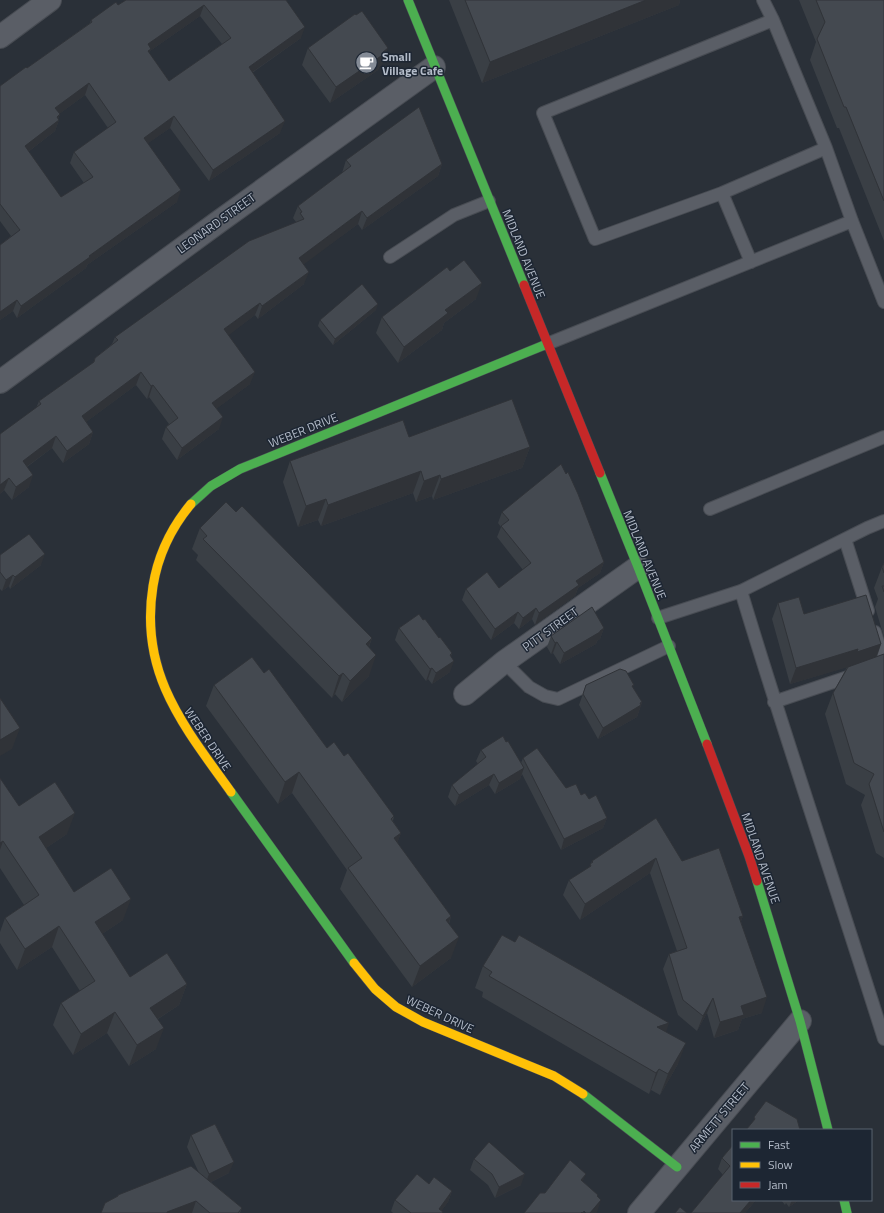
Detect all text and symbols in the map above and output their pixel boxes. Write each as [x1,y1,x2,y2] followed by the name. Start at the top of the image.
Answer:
[382,47,443,80] place label: Small Village Cafe
[353,50,379,76] cafe icon: Small Village Cafe
[173,188,260,258] street label: LEONARD STREET
[497,206,551,302] street label: MIDLAND AVENUE
[266,407,341,452] street label: WEBER DRIVE
[618,507,672,603] street label: MIDLAND AVENUE
[518,602,582,656] street label: PITT STREET
[180,703,236,775] street label: WEBER DRIVE
[737,810,786,906] street label: MIDLAND AVENUE
[403,990,477,1038] street label: WEBER DRIVE
[684,1077,754,1156] street label: ARMETT STREET
[732,1129,872,1201] legend
[768,1135,791,1154] text: Fast
[768,1155,793,1174] text: Slow
[768,1175,788,1194] text: Jam

